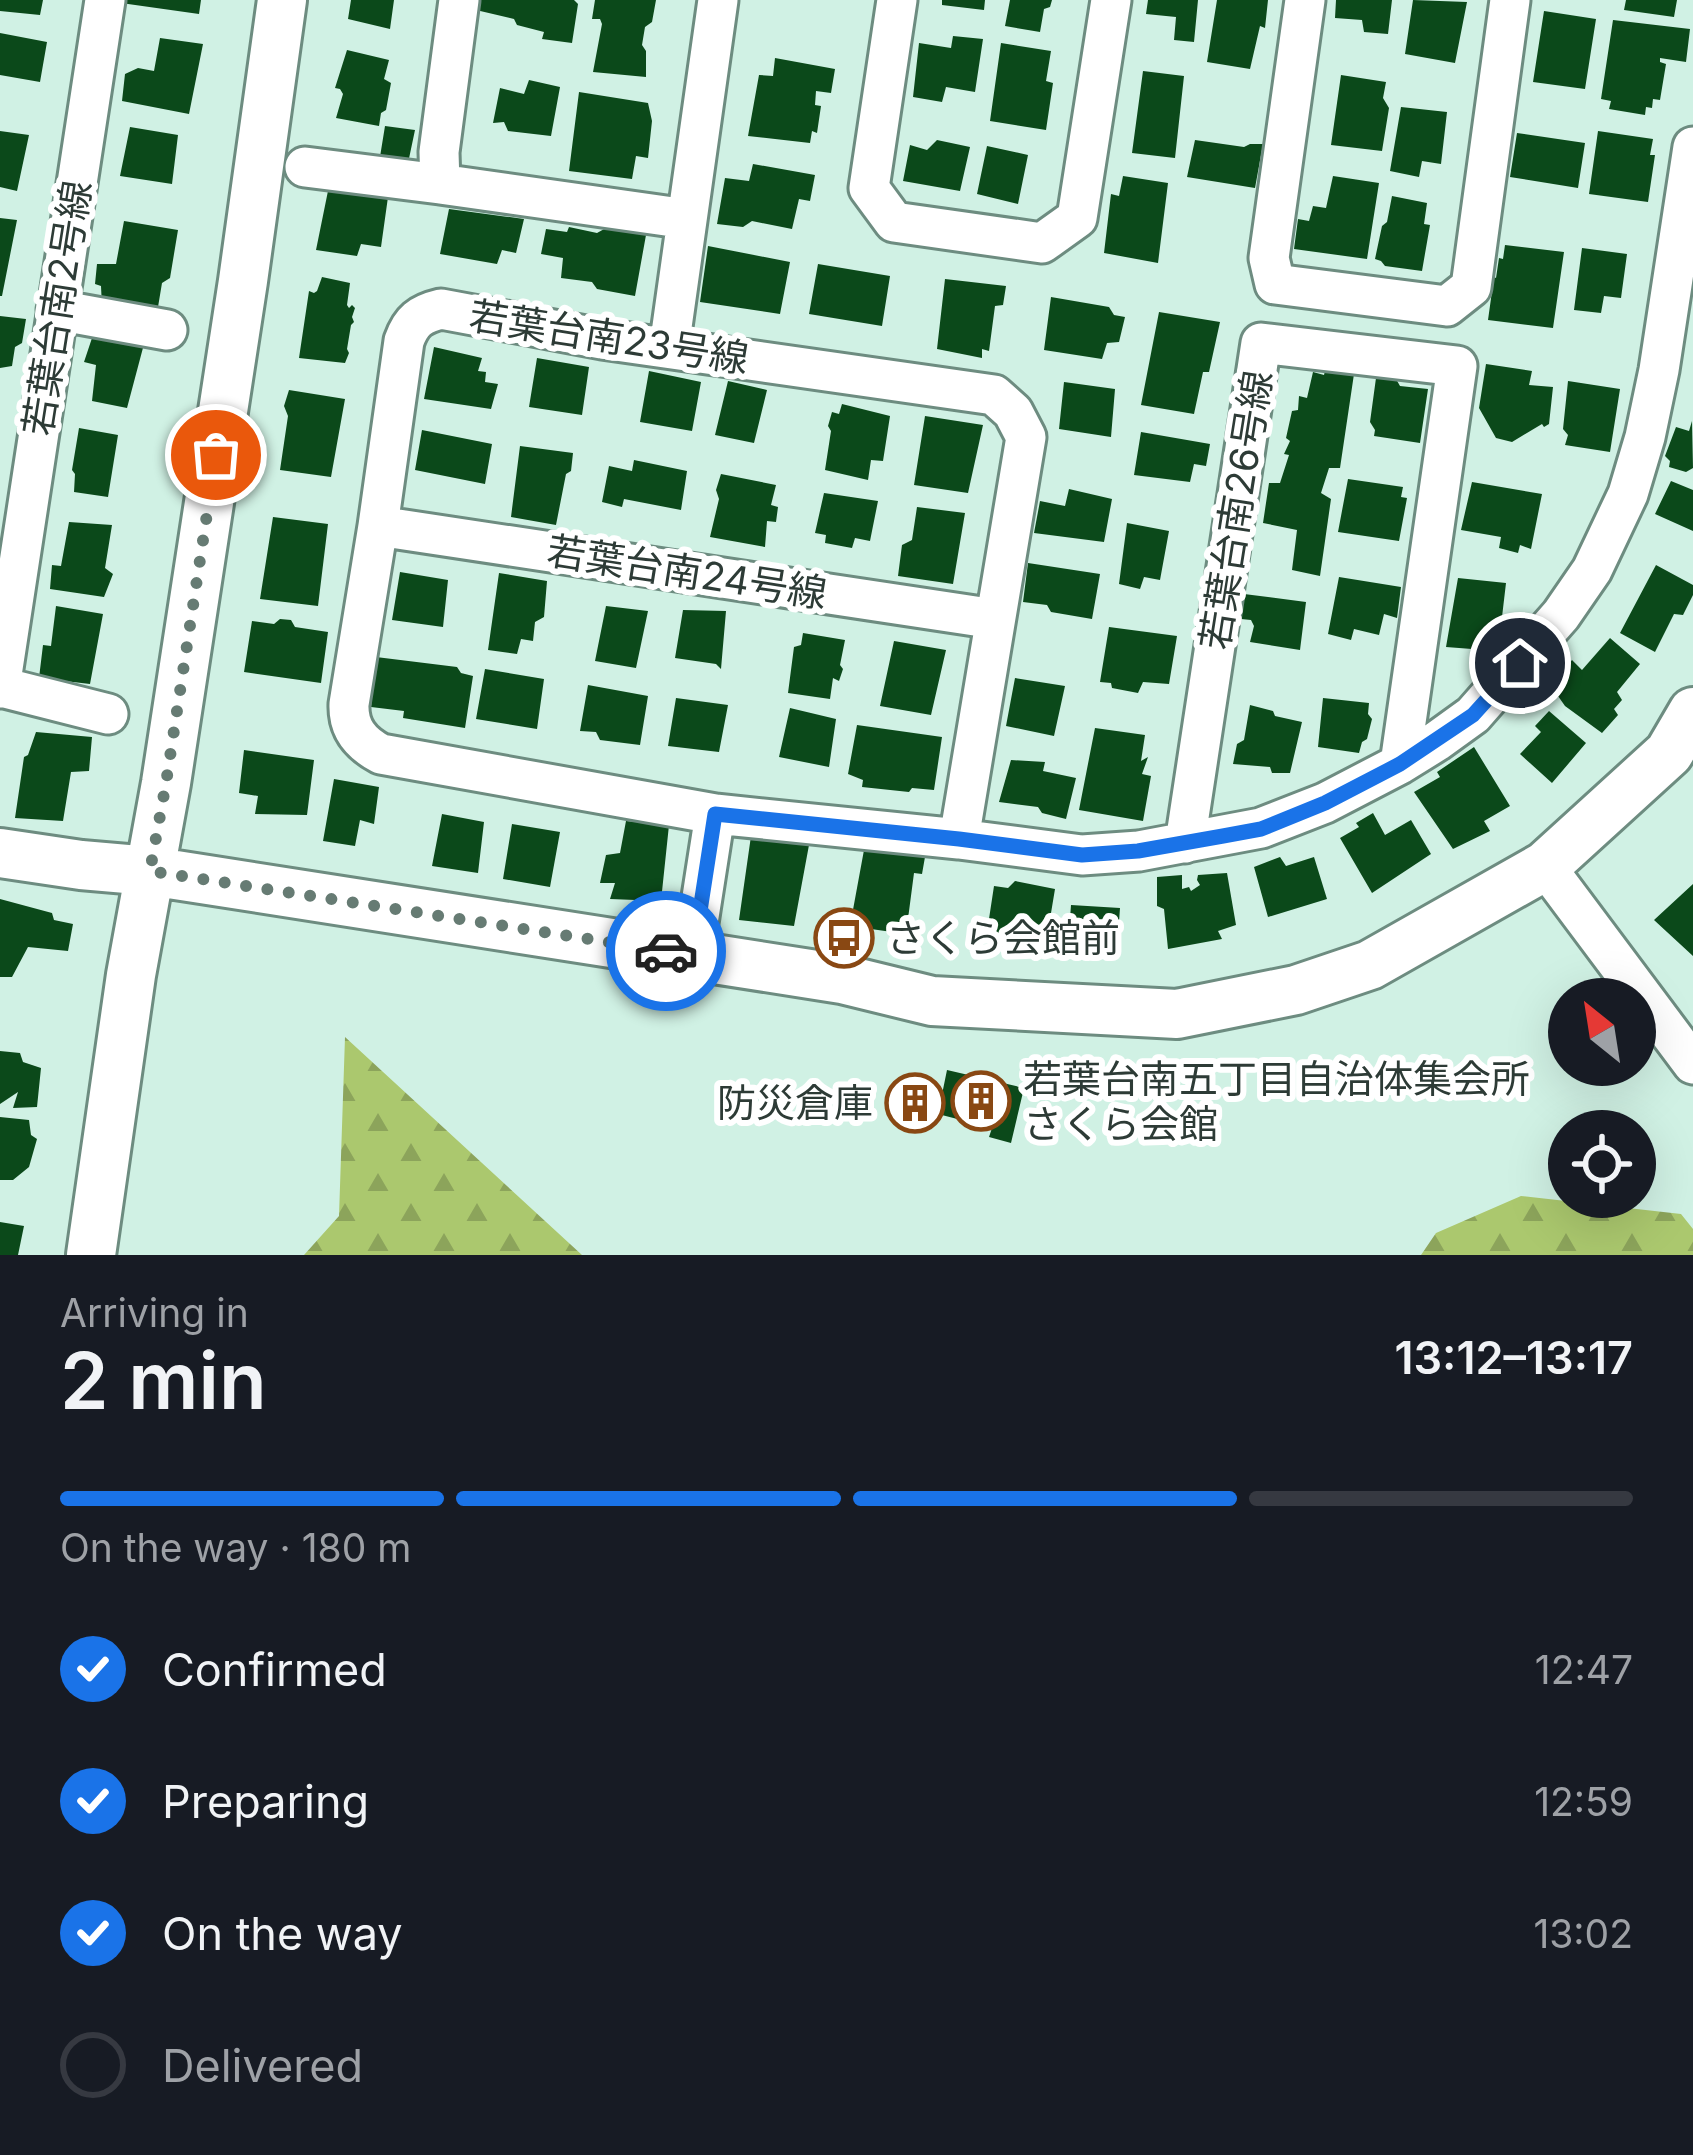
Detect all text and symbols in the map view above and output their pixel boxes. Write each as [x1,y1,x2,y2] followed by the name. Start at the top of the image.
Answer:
[13,177,100,439] street label: 若葉台南2号線
[466,291,752,382] street label: 若葉台南23号線
[1190,367,1281,653] street label: 若葉台南26号線
[165,404,267,506] pin
[183,422,249,488] icon: bag
[544,526,830,617] street label: 若葉台南24号線
[1469,612,1571,714] pin
[1487,630,1553,696] icon: home
[606,891,726,1011] courier
[813,907,875,969] bus stop icon: さくら会館前
[886,914,1120,961] place label: さくら会館前
[633,918,699,984] icon: car
[1548,978,1656,1086] north arrow
[1548,978,1656,1218] map controls
[1023,1055,1530,1147] place label: 若葉台南五丁目自治体集会所 さくら会館
[950,1070,1012,1132] building icon: 若葉台南五丁目自治体集会所 さくら会館
[884,1072,946,1134] building icon: 防災倉庫
[717,1079,873,1126] place label: 防災倉庫
[1548,1110,1656,1218] button: locate
[60,1289,249,1336] text: Arriving in
[1394,1330,1633,1385] text: 13:12–13:17
[60,1333,267,1428] text: 2 min
[60,1524,411,1571] text: On the way · 180 m
[60,1636,126,1702] icon: check
[162,1642,387,1697] text: Confirmed
[1535,1646,1633,1693] text: 12:47
[60,1768,126,1834] icon: check
[162,1774,369,1829] text: Preparing
[1534,1778,1633,1825] text: 12:59
[60,1900,126,1966] icon: check
[162,1906,403,1961] text: On the way
[1533,1910,1633,1957] text: 13:02
[162,2038,363,2093] text: Delivered

